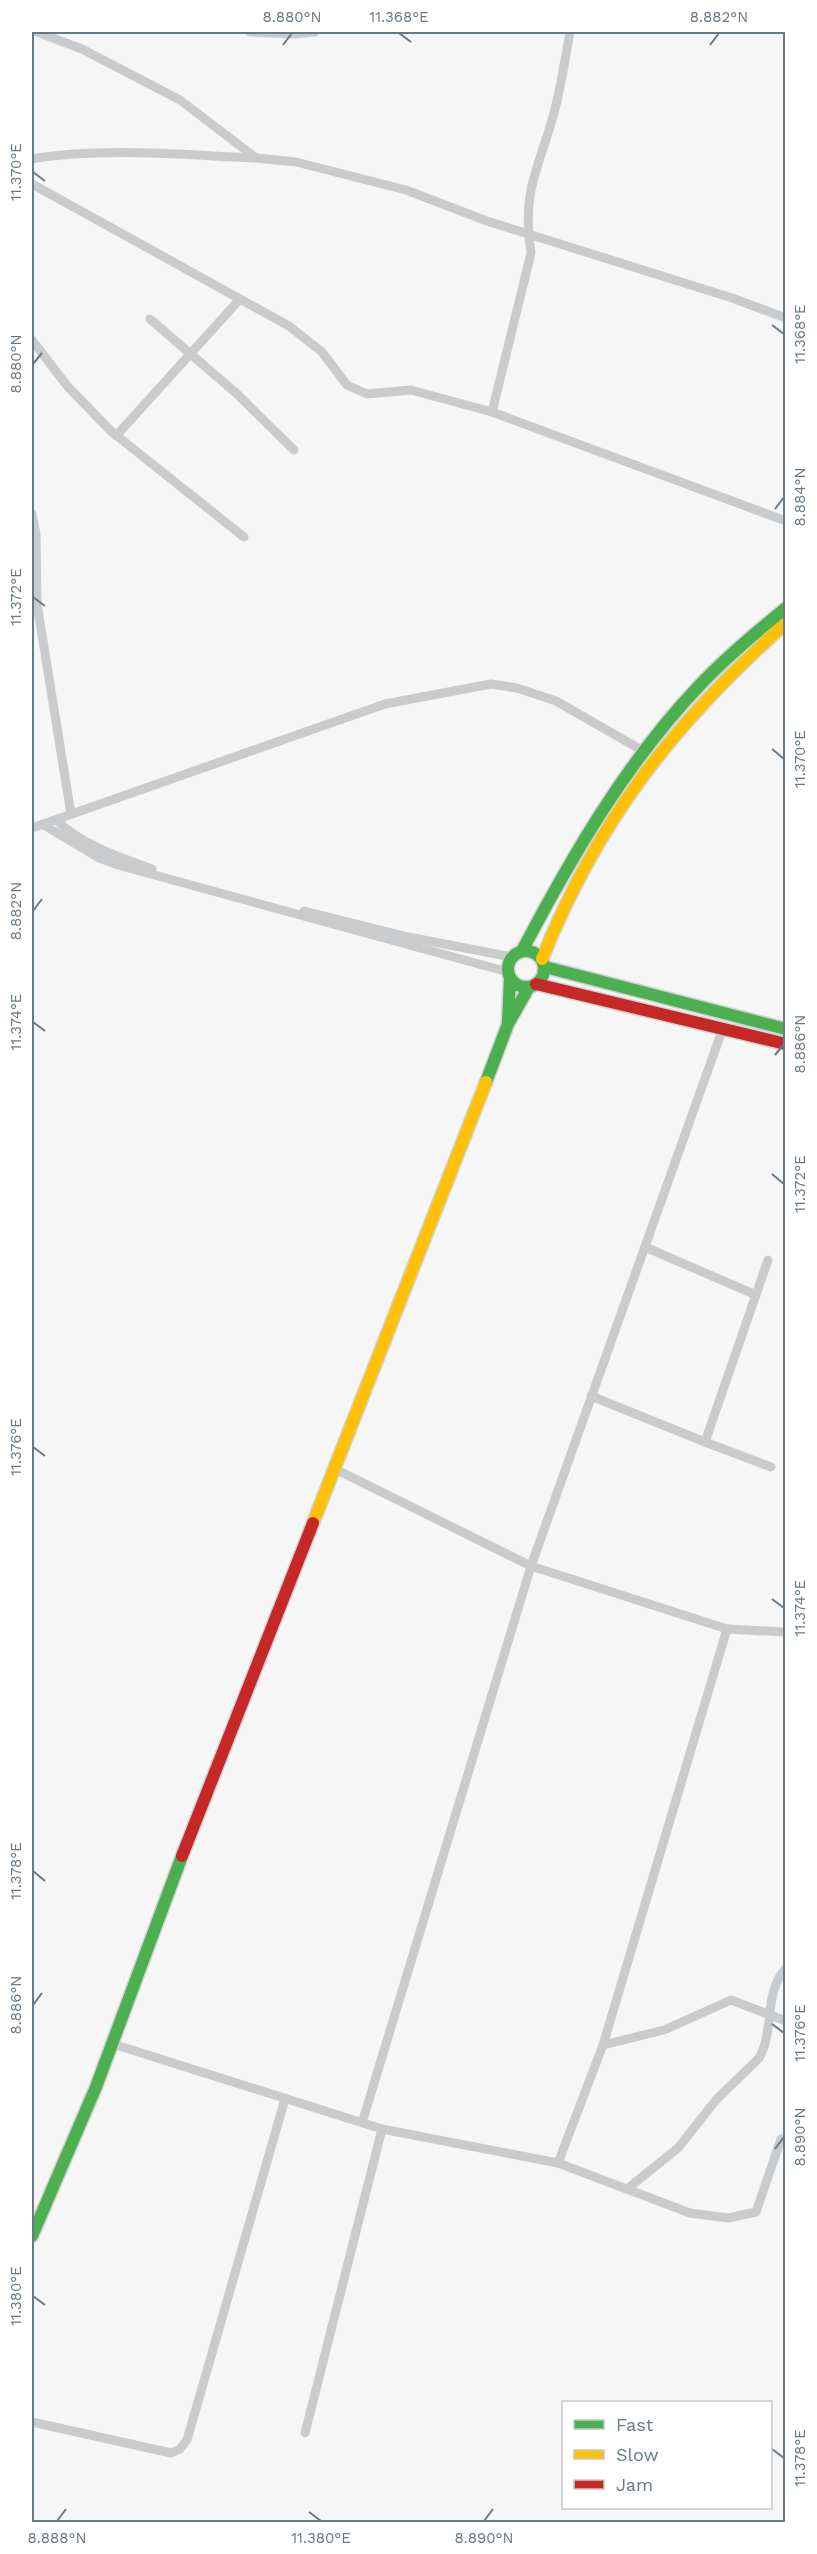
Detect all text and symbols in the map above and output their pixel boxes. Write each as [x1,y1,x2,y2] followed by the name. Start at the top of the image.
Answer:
[263,8,321,26] text: 8.880°N
[369,8,429,26] text: 11.368°E
[690,8,748,26] text: 8.882°N
[7,143,25,201] text: 11.370°E
[791,304,809,364] text: 11.368°E
[7,335,25,393] text: 8.880°N
[791,468,809,526] text: 8.884°N
[7,568,25,626] text: 11.372°E
[791,730,809,788] text: 11.370°E
[7,882,25,940] text: 8.882°N
[7,994,25,1050] text: 11.374°E
[791,1015,809,1073] text: 8.886°N
[791,1155,809,1213] text: 11.372°E
[7,1418,25,1476] text: 11.376°E
[791,1580,809,1636] text: 11.374°E
[7,1842,25,1900] text: 11.378°E
[7,1976,25,2034] text: 8.886°N
[791,2004,809,2062] text: 11.376°E
[791,2108,809,2166] text: 8.890°N
[7,2266,25,2326] text: 11.380°E
[562,2401,772,2509] legend
[616,2414,654,2435] text: Fast
[791,2429,809,2487] text: 11.378°E
[616,2444,659,2465] text: Slow
[616,2474,653,2495] text: Jam
[28,2529,86,2547] text: 8.888°N
[291,2529,351,2547] text: 11.380°E
[455,2529,513,2547] text: 8.890°N

